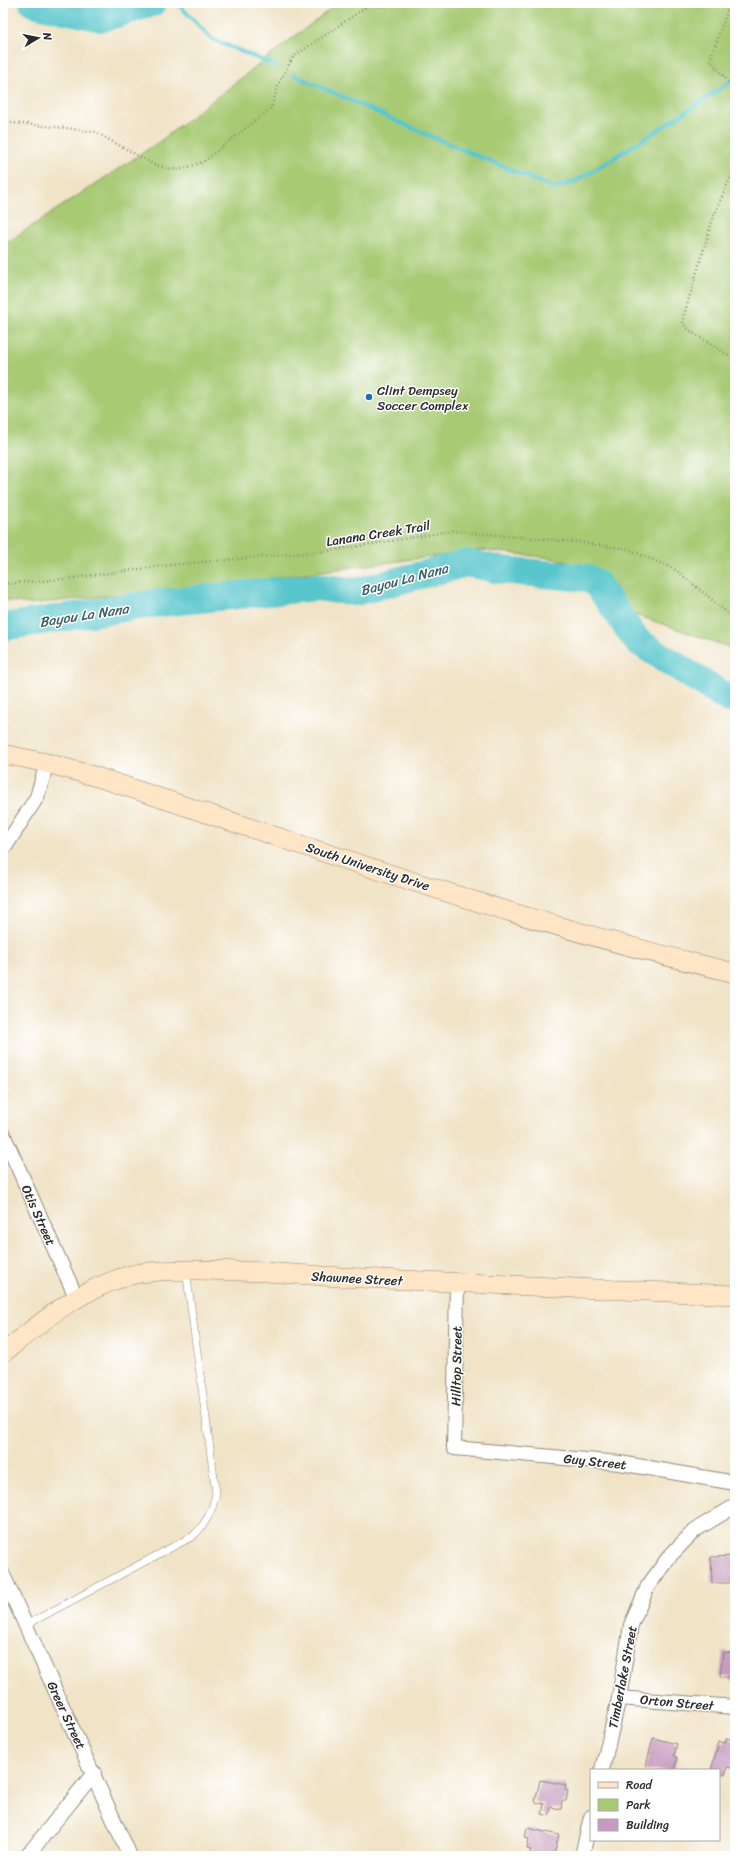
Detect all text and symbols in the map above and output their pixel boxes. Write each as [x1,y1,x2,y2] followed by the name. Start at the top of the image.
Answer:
[18,18,58,58] north arrow
[37,30,57,42] text: N
[377,379,469,417] place label: Clint Dempsey Soccer Complex
[364,392,374,402] marker: Clint Dempsey Soccer Complex
[324,514,432,553] street label: Lanana Creek Trail
[357,555,453,603] water label: Bayou La Nana
[38,596,132,635] water label: Bayou La Nana
[303,836,433,897] street label: South University Drive
[15,1181,62,1250] street label: Otis Street
[311,1265,404,1292] street label: Shawnee Street
[444,1325,469,1406] street label: Hilltop Street
[562,1447,628,1476] street label: Guy Street
[601,1623,644,1730] street label: Timberlake Street
[41,1677,92,1753] street label: Greer Street
[639,1688,715,1717] street label: Orton Street
[590,1769,720,1841] legend
[626,1774,653,1796] text: Road
[626,1794,651,1816] text: Park
[626,1814,669,1836] text: Building

